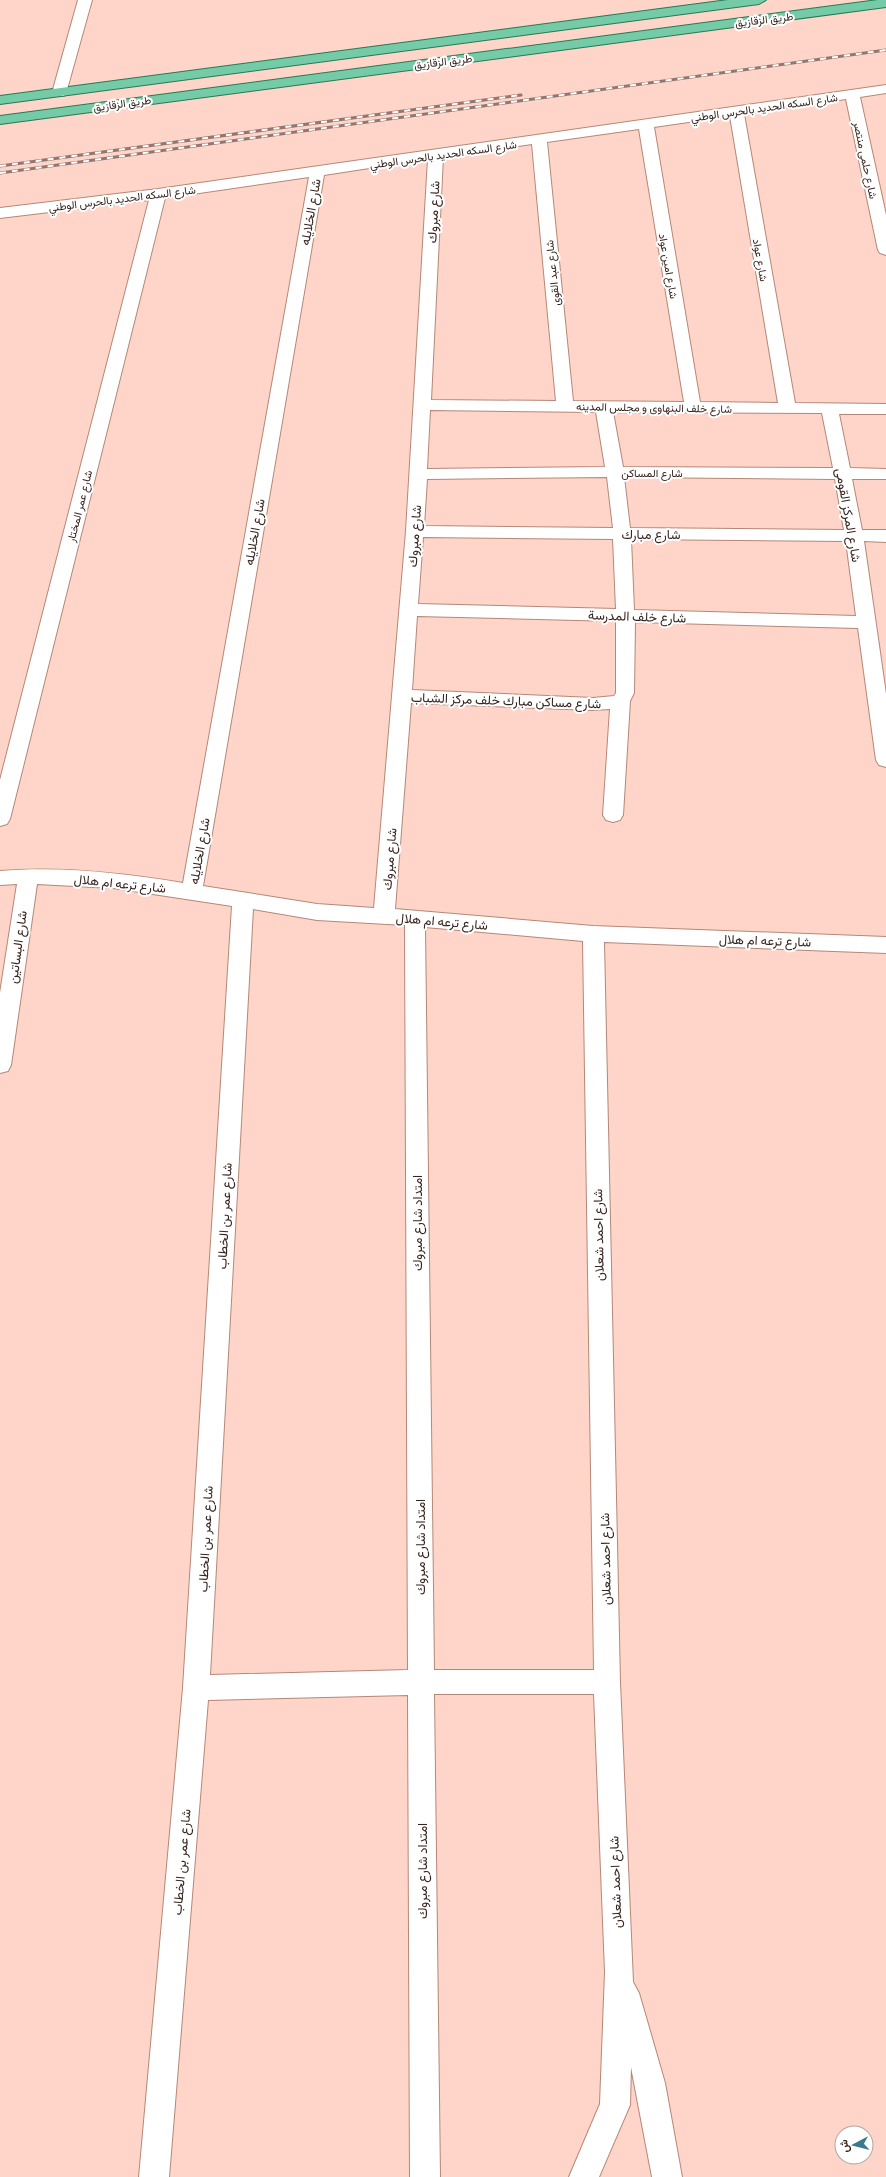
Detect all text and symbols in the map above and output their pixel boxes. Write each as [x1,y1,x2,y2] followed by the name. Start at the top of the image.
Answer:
[734,9,794,30] street label: طريق الزقازيق
[413,51,473,72] street label: طريق الزقازيق
[690,90,839,128] street label: شارع السكه الحديد بالحرس الوطني
[92,92,152,115] street label: طريق الزقازيق
[849,119,881,201] street label: شارع حلمى منتصر
[369,137,518,175] street label: شارع السكه الحديد بالحرس الوطني
[296,177,326,247] street label: شارع الخلايله
[423,180,445,244] street label: شارع مبروك
[48,182,197,217] street label: شارع السكه الحديد بالحرس الوطني
[655,232,681,300] street label: شارع امين عواد
[749,238,771,283] street label: شارع عواد
[542,239,564,307] street label: شارع عبد القوى
[576,399,732,417] street label: شارع خلف البنهاوى و مجلس المدينه
[621,466,683,481] street label: شارع المساكن
[831,467,865,564] street label: شارع المركز القومى
[64,468,96,545] street label: شارع عمر المختار
[240,497,270,567] street label: شارع الخلايله
[404,504,426,568] street label: شارع مبروك
[622,526,680,544] street label: شارع مبارك
[587,606,686,628] street label: شارع خلف المدرسة
[410,689,601,713] street label: شارع مساكن مبارك خلف مركز الشباب
[185,816,215,886] street label: شارع الخلايله
[378,827,402,891] street label: شارع مبروك
[73,870,167,898] street label: شارع ترعه ام هلال
[395,909,489,935] street label: شارع ترعه ام هلال
[4,910,32,985] street label: شارع البساتين
[719,930,811,952] street label: شارع ترعه ام هلال
[213,1162,237,1270] street label: شارع عمر بن الخطاب
[409,1175,427,1271] street label: امتداد شارع مبروك
[589,1189,609,1281] street label: شارع احمد شعلان
[194,1485,218,1593] street label: شارع عمر بن الخطاب
[412,1499,430,1595] street label: امتداد شارع مبروك
[596,1513,616,1605] street label: شارع احمد شعلان
[168,1808,196,1916] street label: شارع عمر بن الخطاب
[414,1823,432,1919] street label: امتداد شارع مبروك
[605,1835,627,1928] street label: شارع احمد شعلان
[834,2125,874,2165] north arrow
[836,2139,852,2154] text: ش

